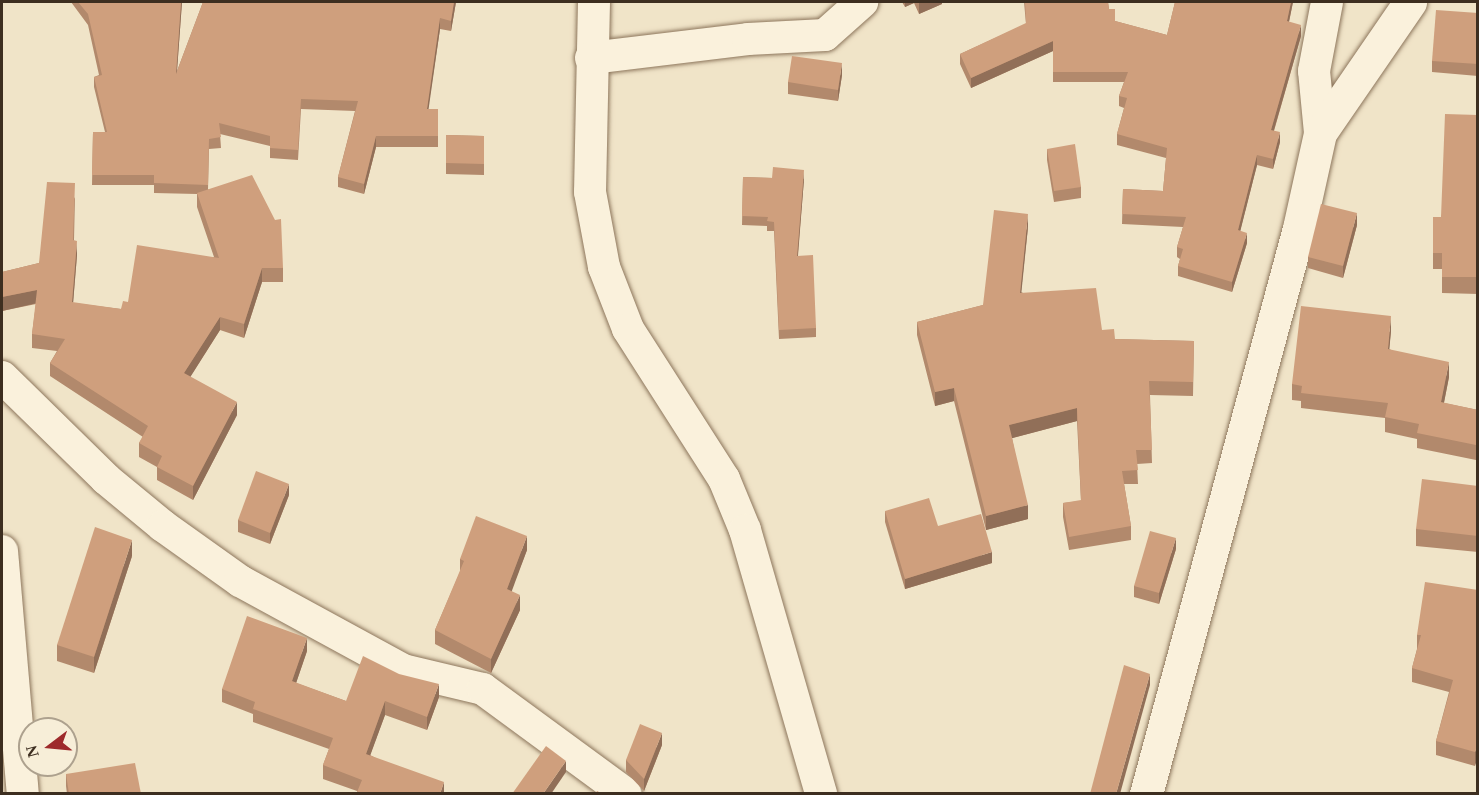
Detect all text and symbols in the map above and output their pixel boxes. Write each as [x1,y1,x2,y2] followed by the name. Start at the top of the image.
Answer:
[18,717,78,777] north arrow
[22,744,42,759] text: N

